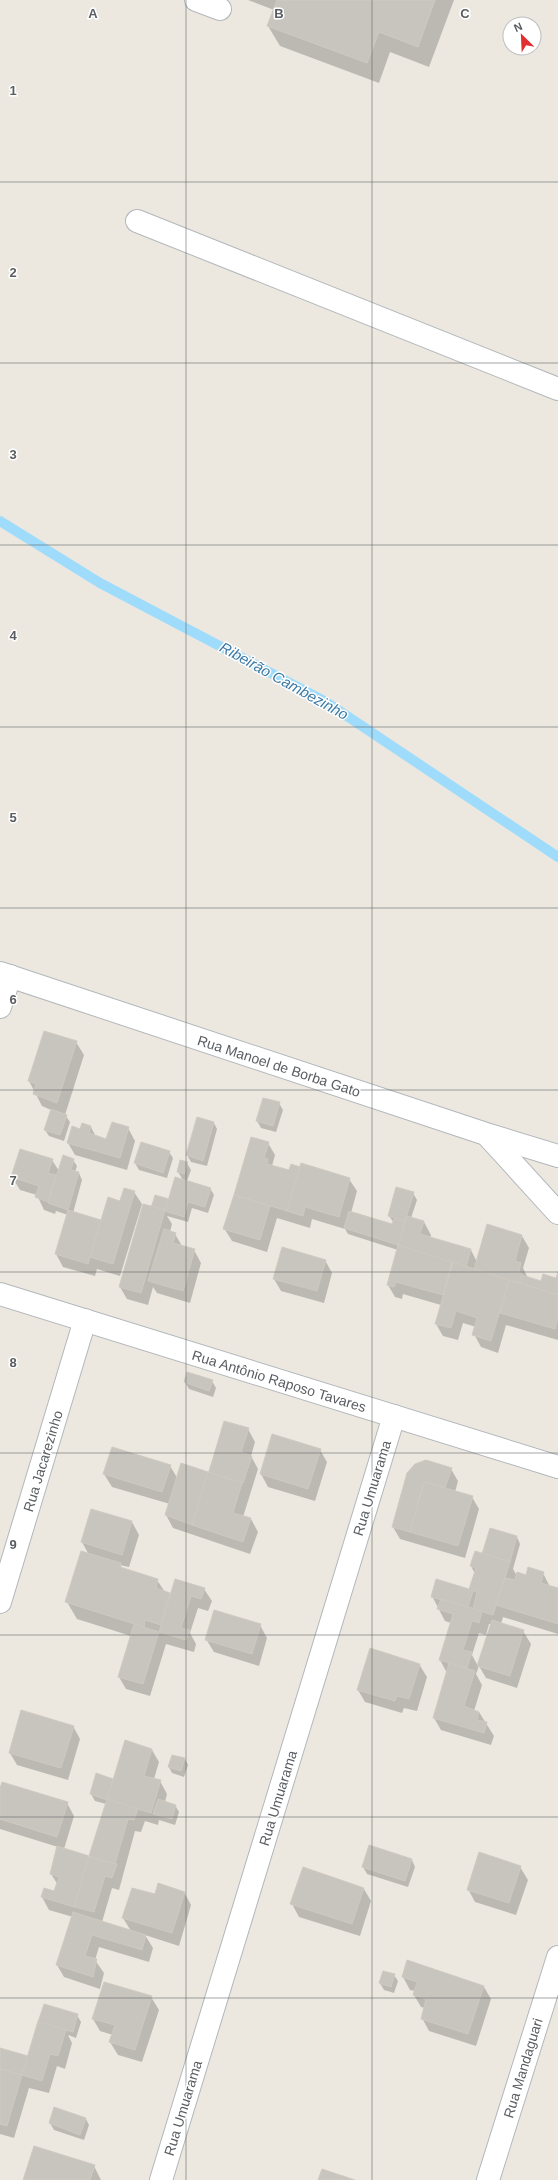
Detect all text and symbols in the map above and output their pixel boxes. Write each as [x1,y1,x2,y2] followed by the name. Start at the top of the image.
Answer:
[88,6,98,21] text: A
[274,6,284,21] text: B
[460,6,470,21] text: C
[502,16,542,56] north arrow
[512,20,524,34] text: N
[9,83,17,98] text: 1
[9,265,17,280] text: 2
[9,447,17,462] text: 3
[9,628,17,643] text: 4
[217,638,351,723] water label: Ribeirão Cambezinho
[9,810,17,825] text: 5
[9,992,17,1007] text: 6
[195,1032,363,1100] street label: Rua Manoel de Borba Gato
[9,1173,17,1188] text: 7
[190,1347,368,1415] street label: Rua Antônio Raposo Tavares
[9,1355,17,1370] text: 8
[20,1408,66,1514] street label: Rua Jacarezinho
[350,1438,394,1538] street label: Rua Umuarama
[9,1537,17,1552] text: 9
[256,1748,300,1848] street label: Rua Umuarama
[500,2016,546,2120] street label: Rua Mandaguari
[161,2058,205,2158] street label: Rua Umuarama

